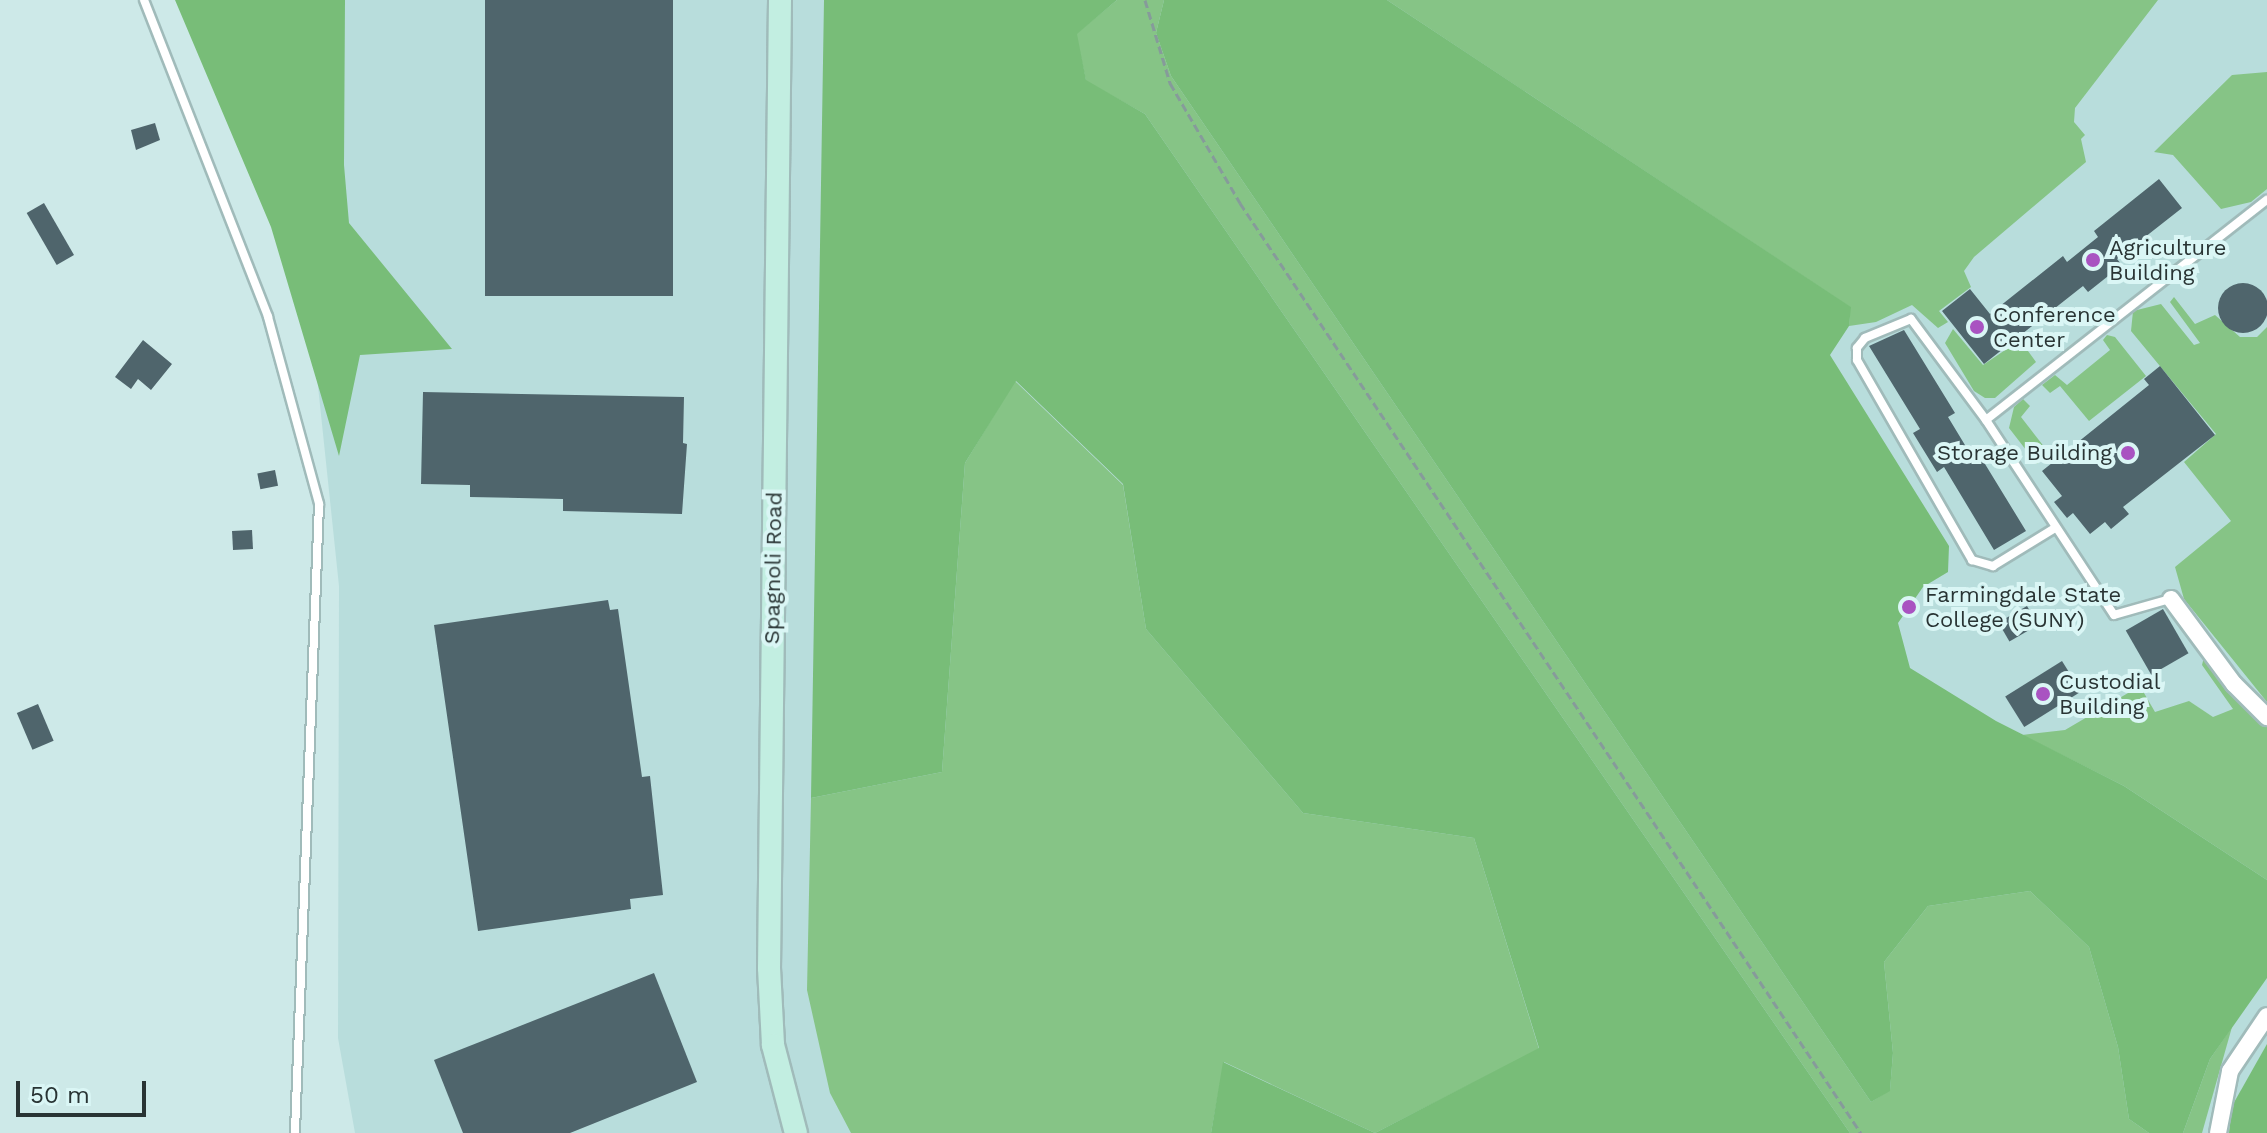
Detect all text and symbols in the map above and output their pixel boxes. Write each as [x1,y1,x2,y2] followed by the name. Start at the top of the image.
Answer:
[2109,234,2226,286] place label: Agriculture Building
[2084,251,2102,269] marker: Agriculture Building
[1993,301,2116,352] place label: Conference Center
[1968,318,1986,336] marker: Conference Center
[1937,440,2112,466] place label: Storage Building
[2119,444,2137,462] marker: Storage Building
[758,492,788,644] street label: Spagnoli Road
[1925,581,2121,632] place label: Farmingdale State College (SUNY)
[1900,598,1918,616] marker: Farmingdale State College (SUNY)
[2059,668,2161,720] place label: Custodial Building
[2034,685,2052,703] marker: Custodial Building
[20,1065,150,1115] scale bar
[30,1081,90,1109] text: 50 m

